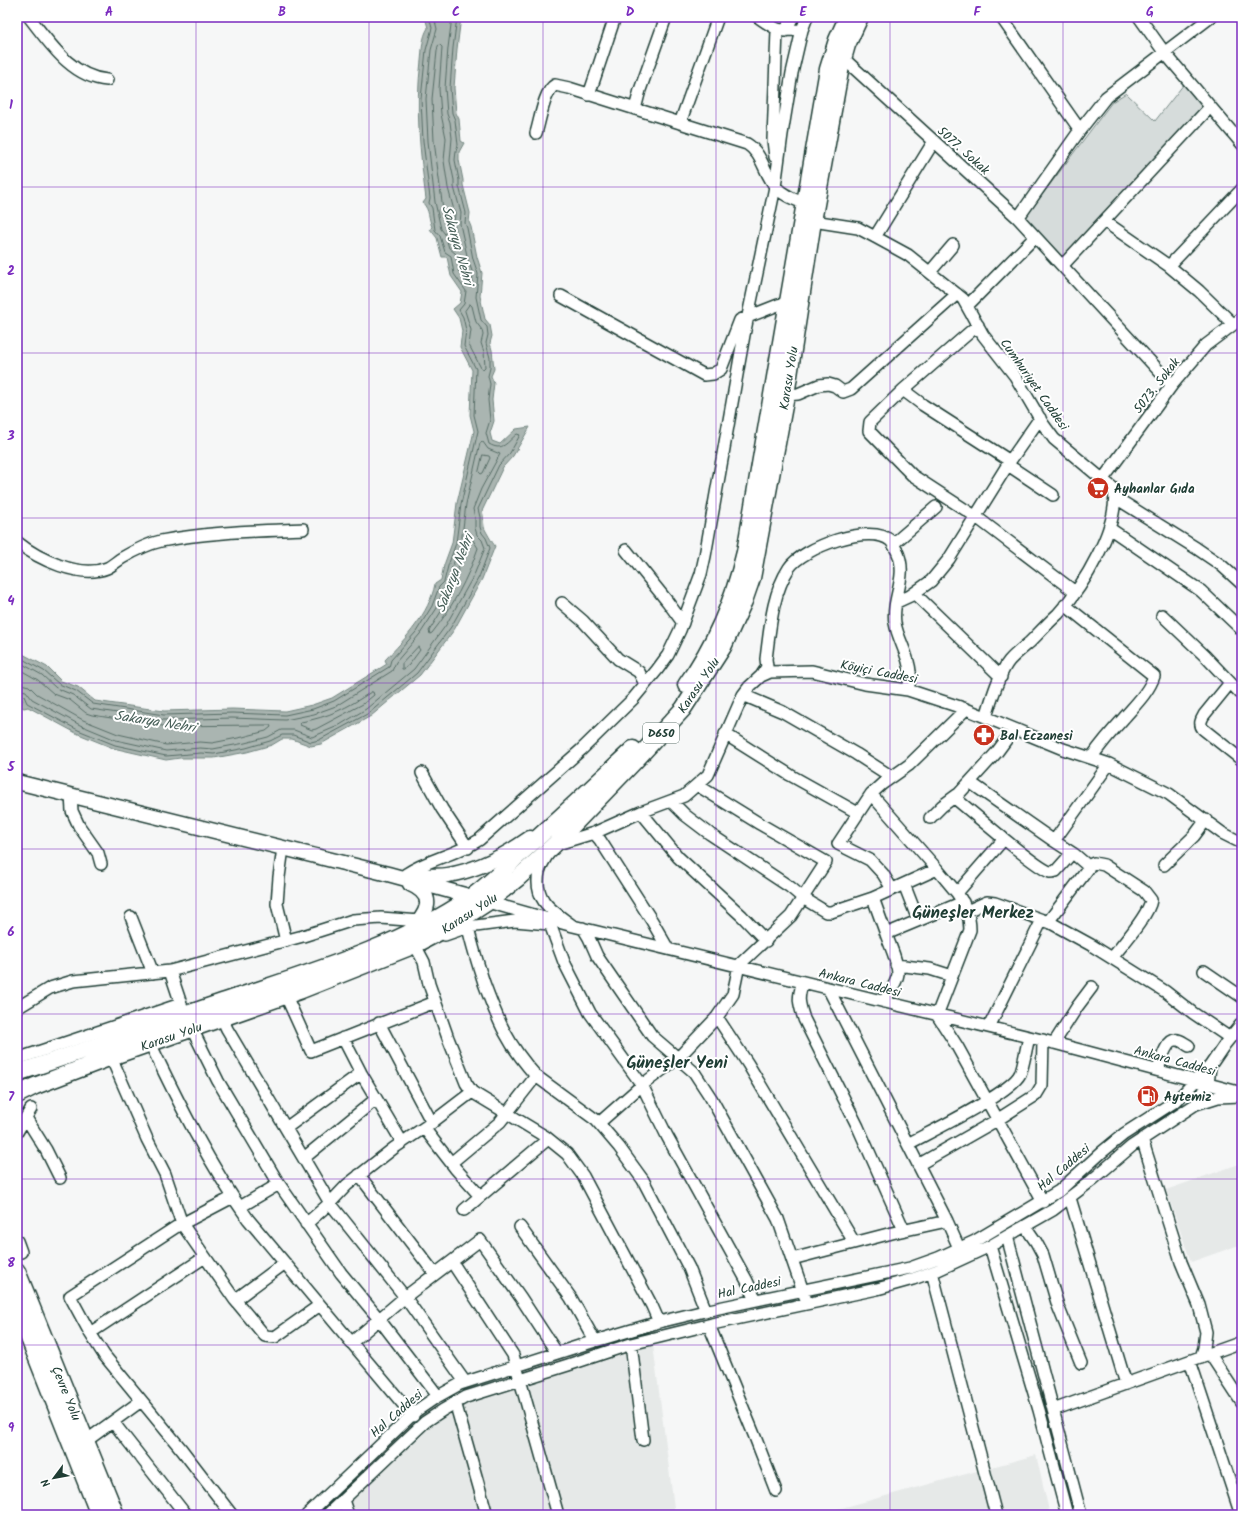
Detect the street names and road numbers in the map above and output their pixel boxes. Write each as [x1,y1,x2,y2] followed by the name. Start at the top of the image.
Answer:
[932,122,995,181] street label: 5077. Sokak
[994,334,1074,436] street label: Cumhuriyet Caddesi
[774,344,805,411] street label: Karasu Yolu
[1129,353,1186,419] street label: 5073. Sokak
[673,653,726,718] street label: Karasu Yolu
[838,655,920,690] street label: Köyiçi Caddesi
[643,723,679,743] road number: D650
[437,888,503,940] street label: Karasu Yolu
[816,963,904,1004] street label: Ankara Caddesi
[138,1017,206,1058] street label: Karasu Yolu
[1131,1040,1219,1083] street label: Ankara Caddesi
[1032,1139,1096,1197] street label: Hal Caddesi
[716,1271,784,1305] street label: Hal Caddesi
[45,1363,86,1425] street label: Çevre Yolu
[366,1384,429,1443] street label: Hal Caddesi

